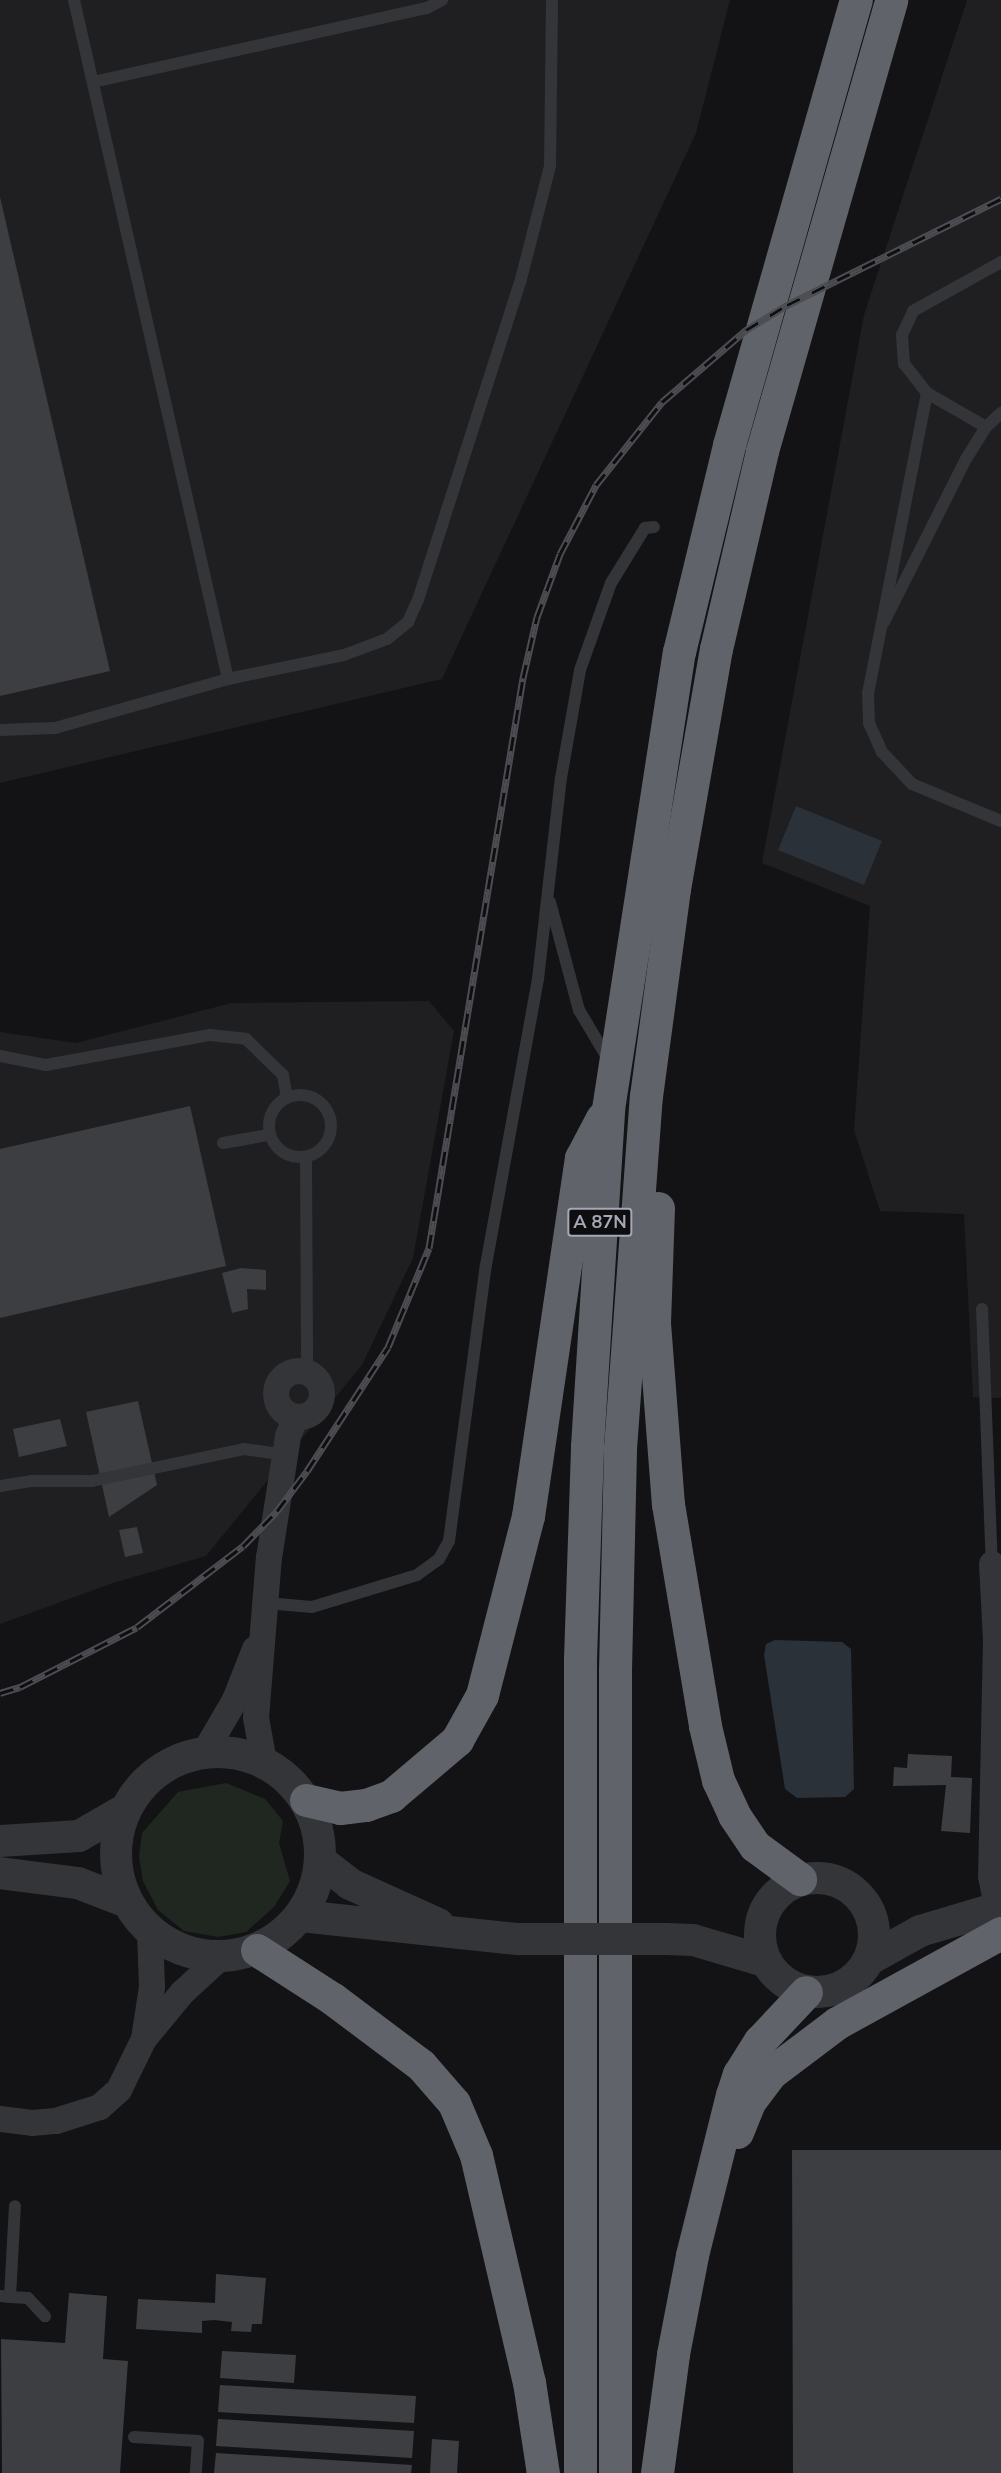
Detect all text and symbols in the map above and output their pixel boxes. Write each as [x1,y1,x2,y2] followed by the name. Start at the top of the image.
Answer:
[567,1207,633,1237] road number: A 87N

